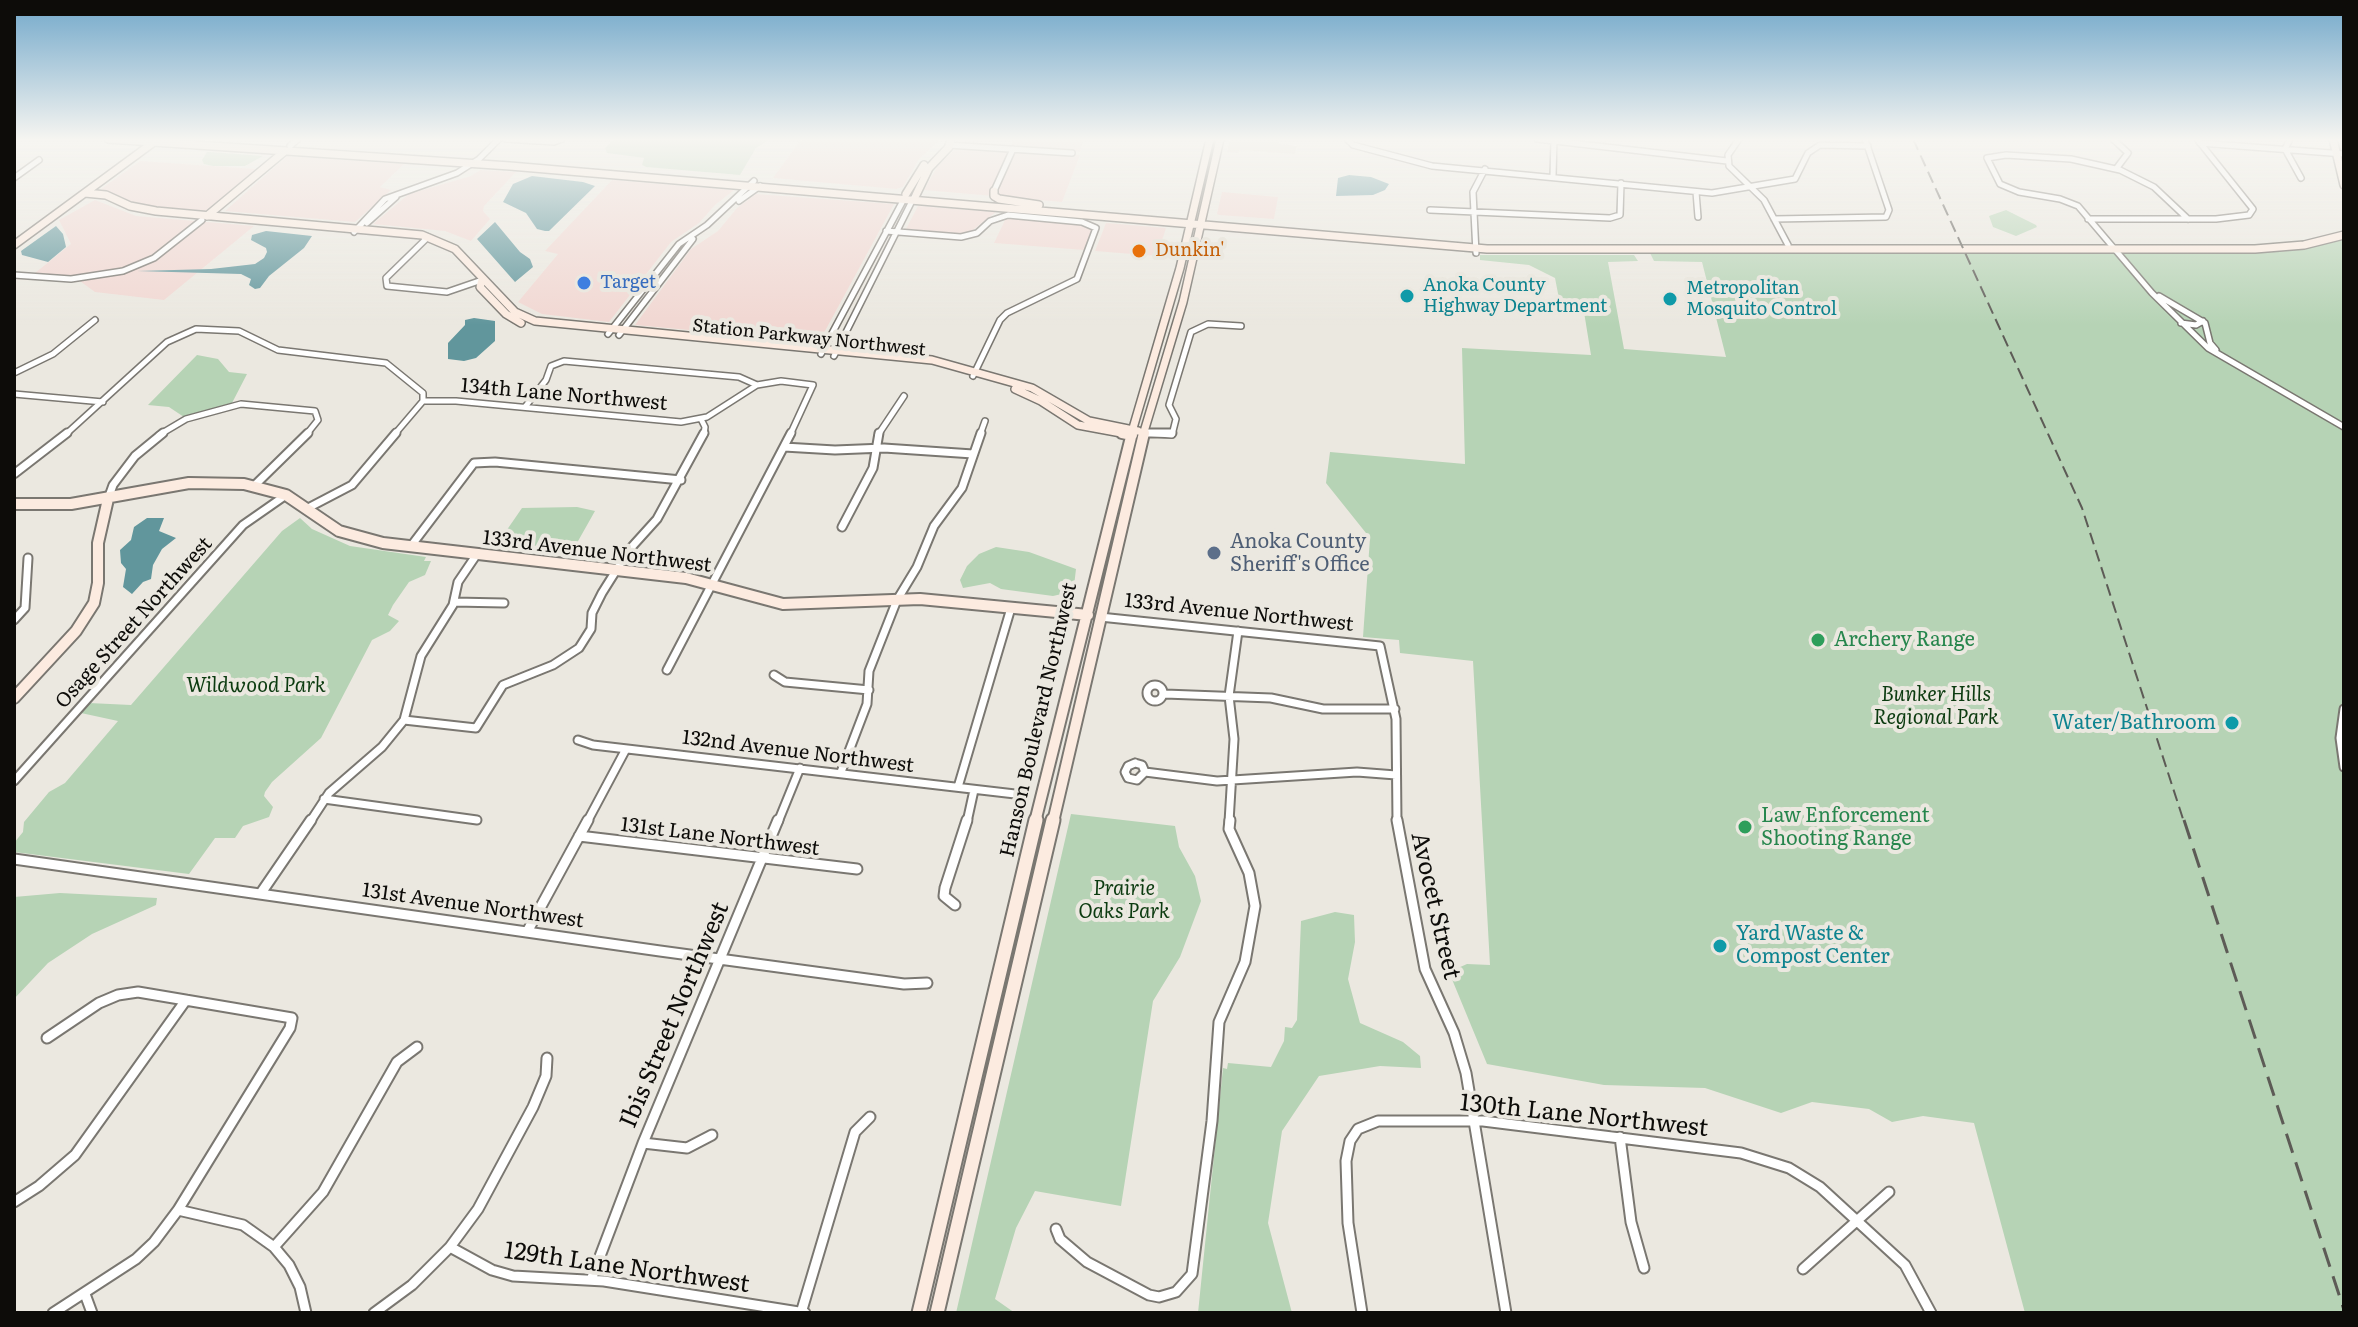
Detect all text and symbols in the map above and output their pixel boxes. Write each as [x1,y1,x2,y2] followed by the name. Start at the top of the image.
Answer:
[1155,240,1224,262] place label: Dunkin'
[1130,242,1148,260] marker: Dunkin'
[600,272,656,294] place label: Target
[575,274,593,292] marker: Target
[1423,275,1607,318] place label: Anoka County Highway Department
[1686,278,1837,320] place label: Metropolitan Mosquito Control
[1398,287,1416,305] marker: Anoka County Highway Department
[1661,290,1679,308] marker: Metropolitan Mosquito Control
[691,315,927,361] street label: Station Parkway Northwest
[460,374,668,416] street label: 134th Lane Northwest
[481,526,713,578] street label: 133rd Avenue Northwest
[1230,530,1370,577] place label: Anoka County Sheriff's Office
[51,532,217,714] street label: Osage Street Northwest
[1205,544,1223,562] marker: Anoka County Sheriff's Office
[996,580,1082,860] street label: Hanson Boulevard Northwest
[1123,589,1355,637] street label: 133rd Avenue Northwest
[1834,628,1975,652] place label: Archery Range
[1809,631,1827,649] marker: Archery Range
[186,674,326,698] park label: Wildwood Park
[1873,683,1999,730] park label: Bunker Hills Regional Park
[2052,711,2216,735] place label: Water/Bathroom
[2223,714,2241,732] marker: Water/Bathroom
[681,726,915,778] street label: 132nd Avenue Northwest
[1761,804,1930,851] place label: Law Enforcement Shooting Range
[619,813,821,861] street label: 131st Lane Northwest
[1736,818,1754,836] marker: Law Enforcement Shooting Range
[1404,830,1466,982] street label: Avocet Street
[1078,877,1170,924] park label: Prairie Oaks Park
[361,879,585,933] street label: 131st Avenue Northwest
[614,898,736,1132] street label: Ibis Street Northwest
[1736,922,1890,969] place label: Yard Waste & Compost Center
[1711,937,1729,955] marker: Yard Waste & Compost Center
[1458,1089,1710,1143] street label: 130th Lane Northwest
[503,1237,751,1299] street label: 129th Lane Northwest

